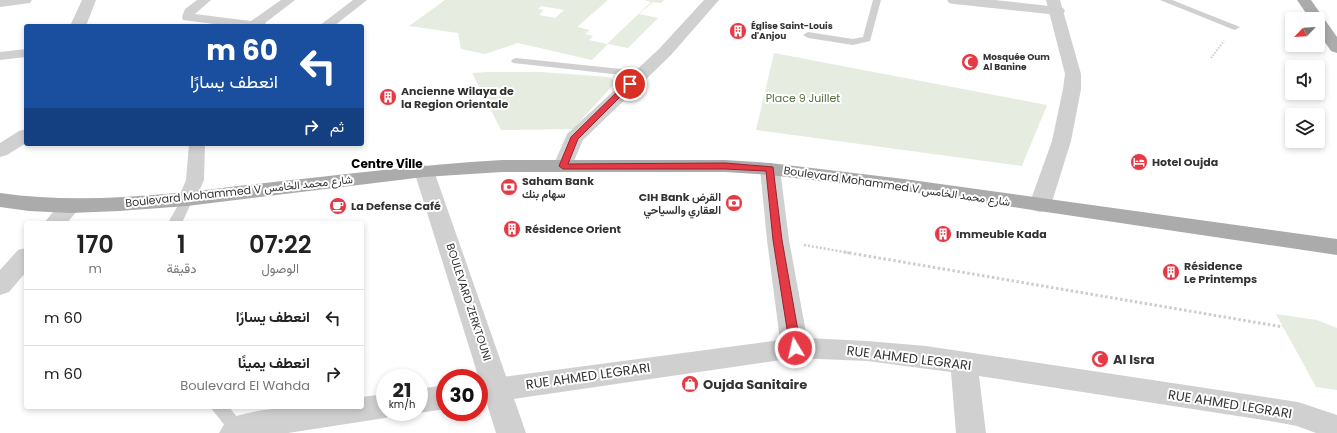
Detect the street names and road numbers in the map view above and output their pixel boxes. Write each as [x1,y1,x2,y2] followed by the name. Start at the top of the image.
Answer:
[783,162,1012,210] street label: Boulevard Mohammed V شارع محمد الخامس
[124,171,354,211] street label: Boulevard Mohammed V شارع محمد الخامس
[442,241,496,363] street label: BOULEVARD ZERKTOUNI
[846,341,972,375] street label: RUE AHMED LEGRARI
[525,358,651,394] street label: RUE AHMED LEGRARI
[1167,385,1293,423] street label: RUE AHMED LEGRARI

